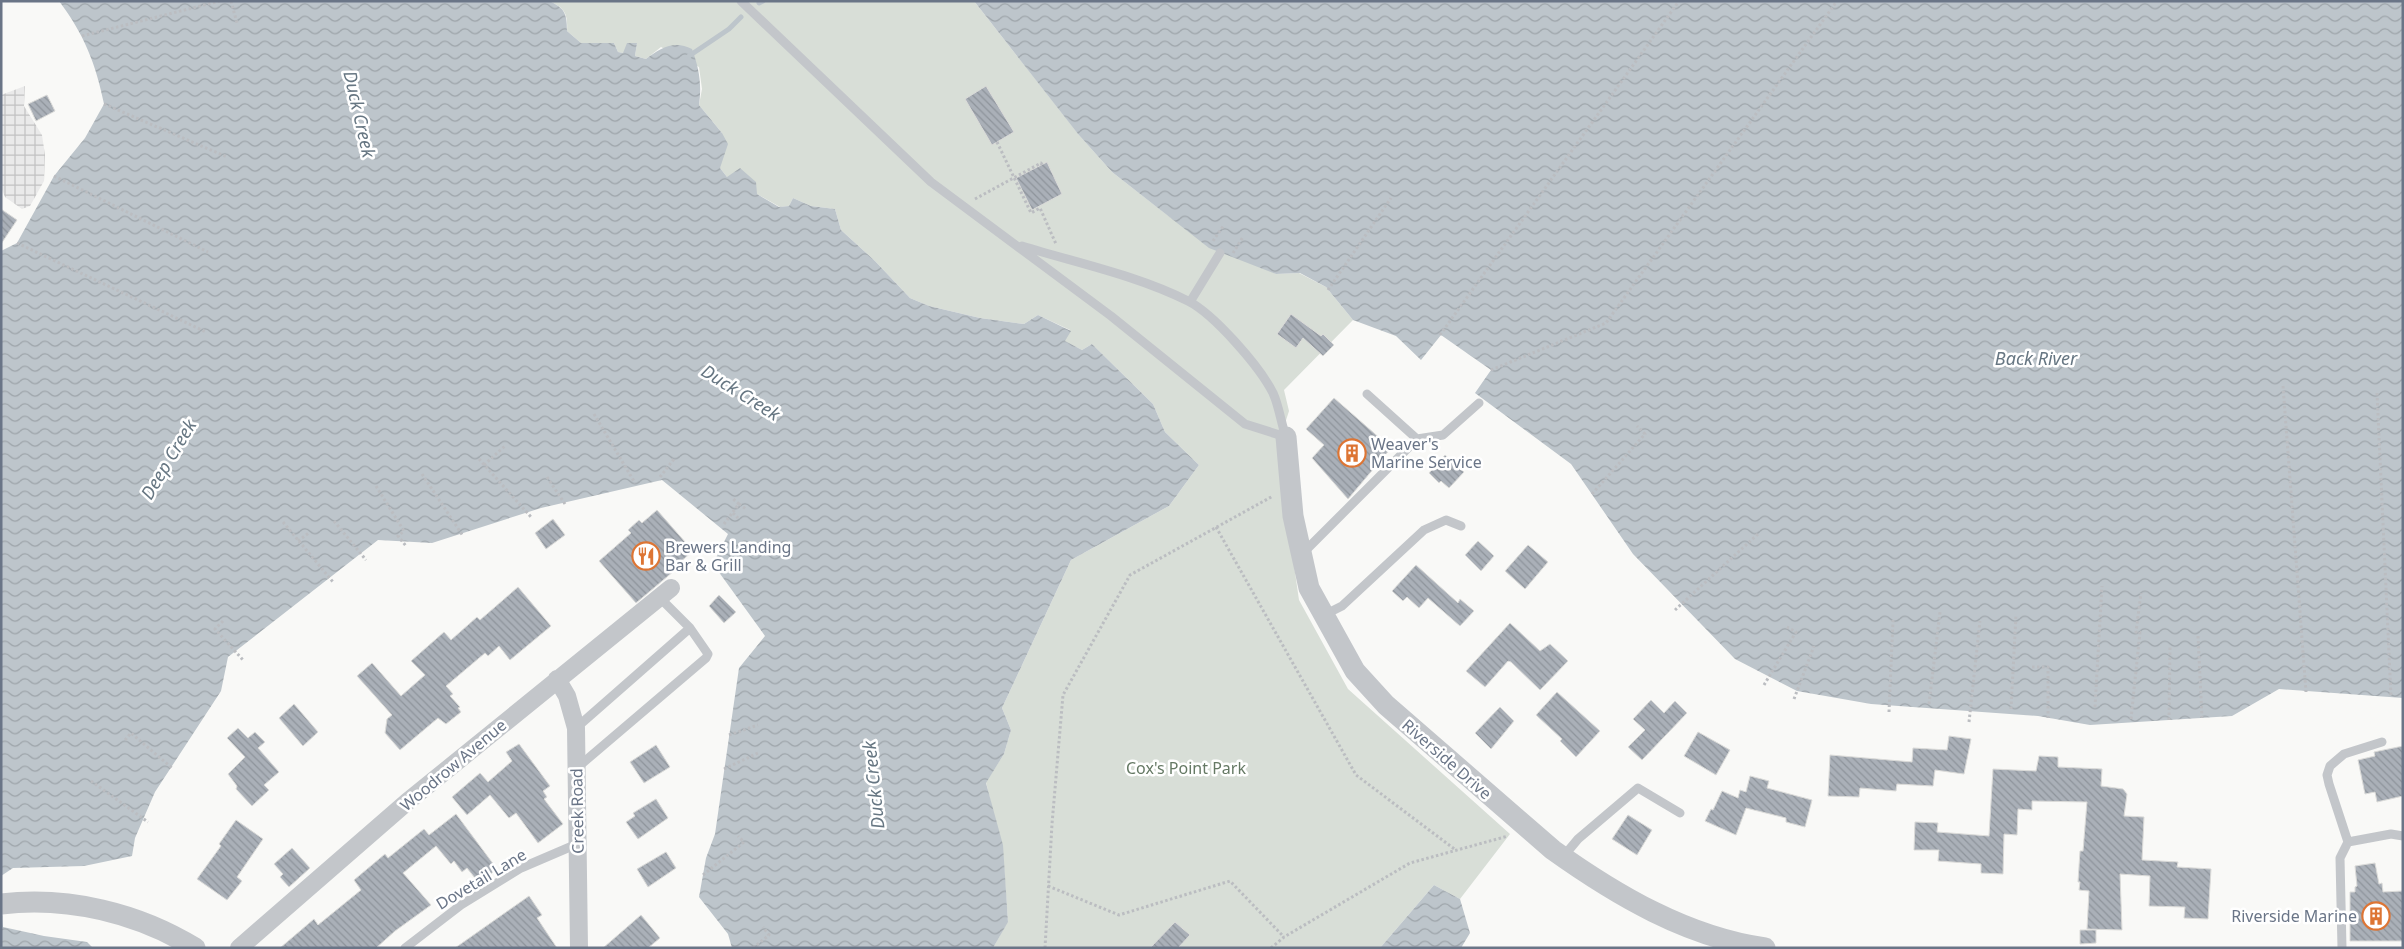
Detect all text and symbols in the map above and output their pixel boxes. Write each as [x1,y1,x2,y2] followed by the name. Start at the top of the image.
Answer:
[338,68,382,161] water label: Duck Creek
[1995,346,2078,370] water label: Back River
[697,358,786,426] water label: Duck Creek
[135,414,202,503] water label: Deep Creek
[1371,433,1482,473] place label: Weaver's Marine Service
[1337,438,1367,468] building icon: Weaver's Marine Service
[665,536,791,576] place label: Brewers Landing Bar & Grill
[631,541,661,571] restaurant icon: Brewers Landing Bar & Grill
[395,714,511,816] street label: Woodrow Avenue
[1397,714,1497,804] street label: Riverside Drive
[856,739,890,830] water label: Duck Creek
[1126,757,1246,779] park label: Cox's Point Park
[565,768,589,854] street label: Creek Road
[432,843,530,915] street label: Dovetail Lane
[2361,901,2391,931] building icon: Riverside Marine
[2231,905,2357,927] place label: Riverside Marine

